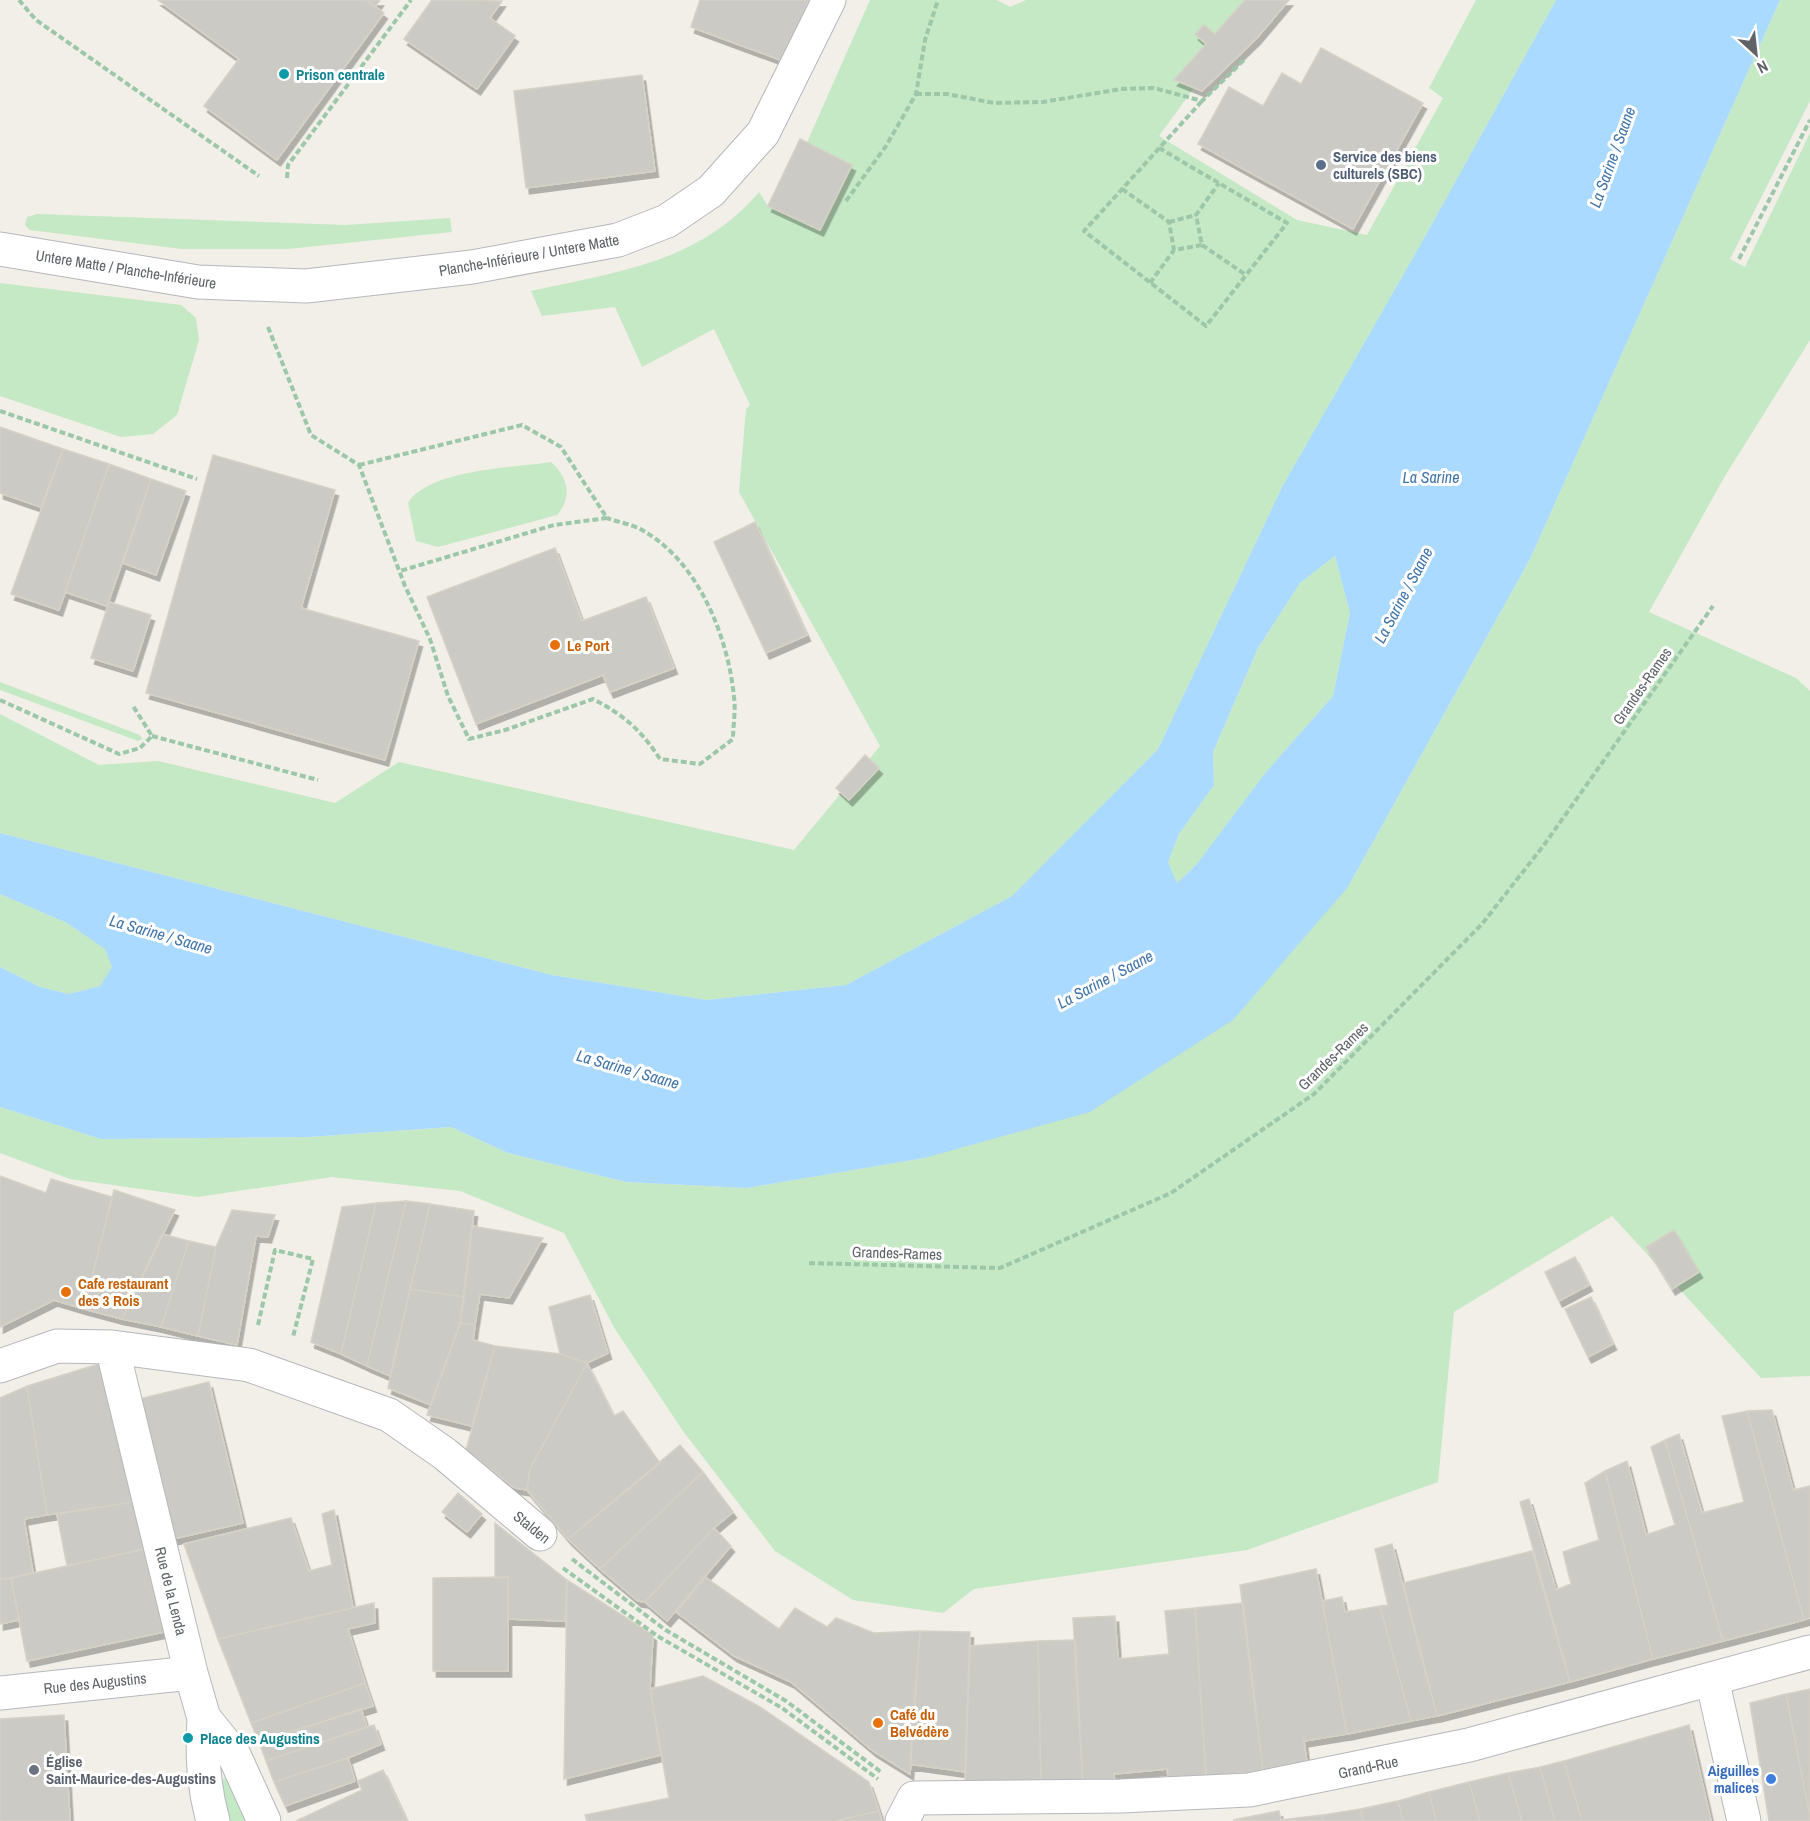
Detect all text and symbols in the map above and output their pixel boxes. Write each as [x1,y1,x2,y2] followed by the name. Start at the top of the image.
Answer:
[1726,24,1786,84] north arrow
[1754,55,1772,79] text: N
[296,64,385,85] place label: Prison centrale
[277,67,291,81] marker: Prison centrale
[1584,104,1640,210] water label: La Sarine / Saane
[1333,146,1437,184] place label: Service des biens culturels (SBC)
[1314,158,1328,172] marker: Service des biens culturels (SBC)
[437,229,621,281] street label: Planche-Inférieure / Untere Matte
[34,244,218,294] street label: Untere Matte / Planche-Inférieure
[1403,466,1459,488] water label: La Sarine
[1368,543,1438,647] water label: La Sarine / Saane
[567,635,609,656] place label: Le Port
[548,638,562,652] marker: Le Port
[1608,643,1676,729] street label: Grandes-Rames
[107,909,215,959] water label: La Sarine / Saane
[1053,944,1157,1014] water label: La Sarine / Saane
[1293,1017,1373,1095] street label: Grandes-Rames
[574,1044,682,1094] water label: La Sarine / Saane
[852,1241,942,1265] street label: Grandes-Rames
[78,1273,168,1311] place label: Cafe restaurant des 3 Rois
[59,1285,73,1299] marker: Cafe restaurant des 3 Rois
[509,1506,555,1548] street label: Stalden
[150,1545,192,1637] street label: Rue de la Lenda
[43,1667,147,1699] street label: Rue des Augustins
[890,1704,949,1742] place label: Café du Belvédère
[871,1716,885,1730] marker: Café du Belvédère
[200,1728,320,1749] place label: Place des Augustins
[181,1731,195,1745] marker: Place des Augustins
[1336,1750,1400,1784] street label: Grand-Rue
[46,1751,216,1789] place label: Église Saint-Maurice-des-Augustins
[1708,1760,1759,1798] place label: Aiguilles malices
[27,1763,41,1777] marker: Église Saint-Maurice-des-Augustins
[1764,1772,1778,1786] marker: Aiguilles malices

